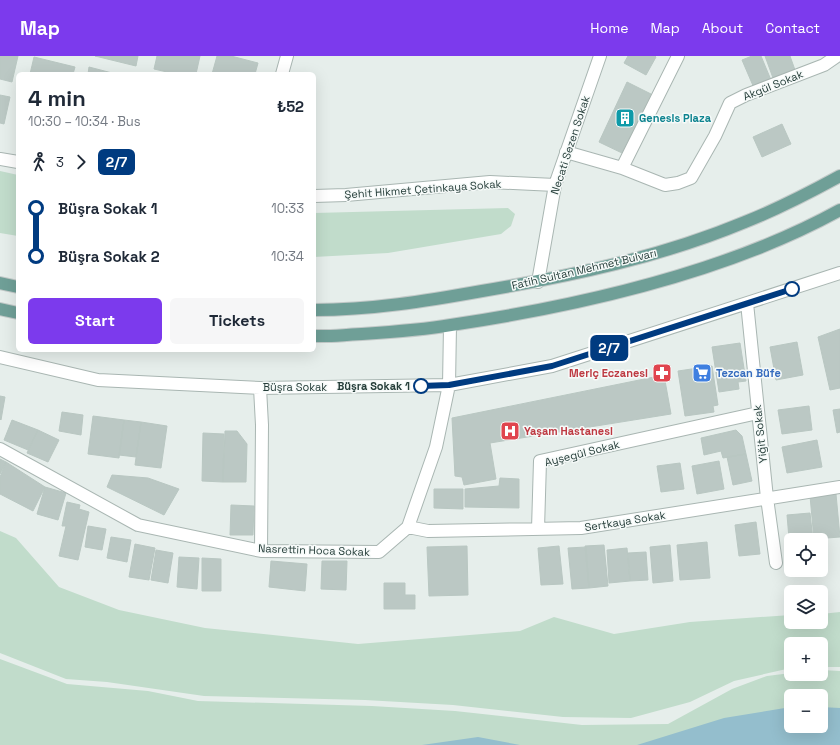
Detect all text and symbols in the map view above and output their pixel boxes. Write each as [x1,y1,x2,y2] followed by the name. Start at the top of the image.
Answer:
[20,16,60,41] text: Map
[590,19,628,37] text: Home
[650,19,680,37] text: Map
[702,19,743,37] text: About
[765,19,820,37] text: Contact
[741,67,805,103] street label: Akgül Sokak
[28,84,86,112] text: 4 min
[547,94,593,196] street label: Necati Sezen Sokak
[277,97,304,116] text: ₺52
[614,107,636,129] building icon: Genesis Plaza
[639,111,712,125] place label: Genesis Plaza
[28,113,141,130] text: 10:30 – 10:34 · Bus
[28,151,50,173] icon: walk
[70,151,92,173] icon: forward
[106,153,127,171] text: 2/7
[56,154,64,171] text: 3
[344,177,502,201] street label: Şehit Hikmet Çetinkaya Sokak
[58,199,158,218] text: Büşra Sokak 1
[271,200,304,217] text: 10:33
[510,245,658,293] street label: Fatih Sultan Mehmet Bulvarı
[58,247,160,266] text: Büşra Sokak 2
[271,248,304,265] text: 10:34
[784,281,800,297] unlabelled marker
[28,298,162,344] button: Start
[170,298,304,344] button: Tickets
[586,335,632,361] line badge: 2/7
[598,339,620,357] text: 2/7
[651,362,673,384] pharmacy icon: Meriç Eczanesi
[691,362,713,384] supermarket icon: Tezcan Büfe
[569,366,648,380] place label: Meriç Eczanesi
[716,366,781,380] place label: Tezcan Büfe
[413,378,429,394] marker: Büşra Sokak 1
[337,379,410,393] place label: Büşra Sokak 1
[263,380,327,394] street label: Büşra Sokak
[750,404,770,464] street label: Yiğit Sokak
[499,420,521,442] hospital icon: Yaşam Hastanesi
[524,424,613,438] place label: Yaşam Hastanesi
[543,437,621,469] street label: Ayşegül Sokak
[583,508,667,534] street label: Sertkaya Sokak
[784,533,828,733] map controls
[784,533,828,577] button: locate
[258,541,370,559] street label: Nasrettin Hoca Sokak
[784,585,828,629] button: layers
[784,637,828,681] button: +
[784,689,828,733] button: −

